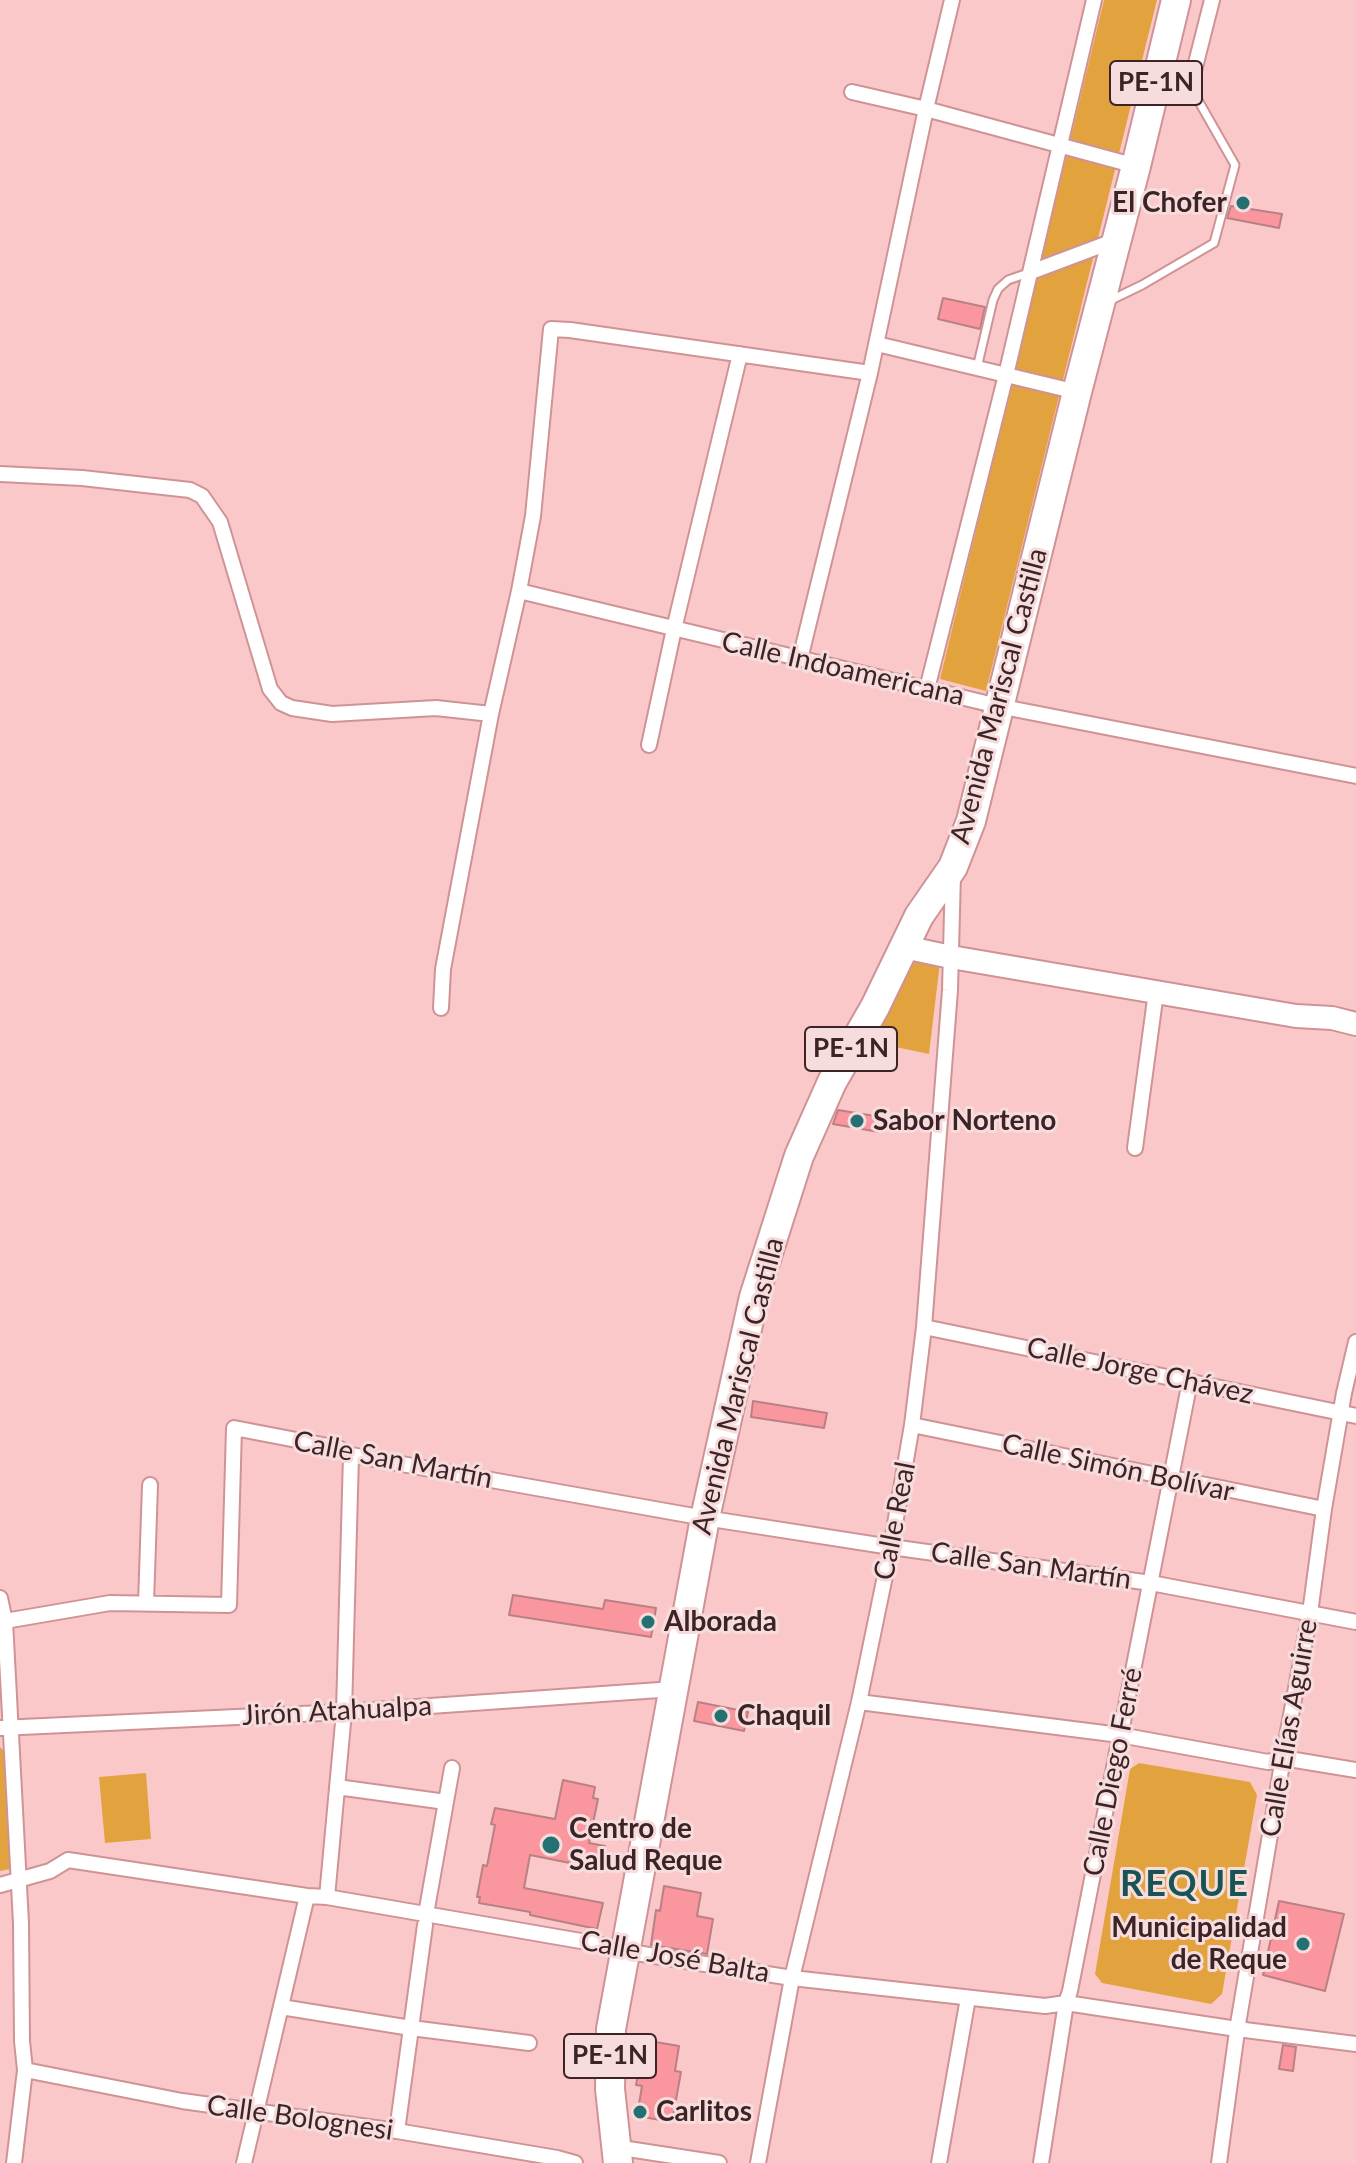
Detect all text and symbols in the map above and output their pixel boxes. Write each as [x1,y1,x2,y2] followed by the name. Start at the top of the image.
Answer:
[1110,61,1202,105] road number: PE-1N
[1112,186,1227,220] place label: El Chofer
[1234,194,1252,212] marker: El Chofer
[943,545,1055,847] street label: Avenida Mariscal Castilla
[718,625,968,713] street label: Calle Indoamericana
[805,1027,897,1071] road number: PE-1N
[873,1104,1056,1138] place label: Sabor Norteno
[848,1112,866,1130] marker: Sabor Norteno
[685,1234,791,1538] street label: Avenida Mariscal Castilla
[1024,1331,1256,1411] street label: Calle Jorge Chávez
[291,1424,495,1496] street label: Calle San Martín
[999,1427,1237,1509] street label: Calle Simón Bolívar
[867,1459,923,1583] street label: Calle Real
[929,1535,1133,1597] street label: Calle San Martín
[664,1605,777,1639] place label: Alborada
[639,1613,657,1631] marker: Alborada
[1253,1616,1325,1840] street label: Calle Elías Aguirre
[1076,1665,1150,1879] street label: Calle Diego Ferré
[241,1689,433,1733] street label: Jirón Atahualpa
[737,1699,831,1733] place label: Chaquil
[712,1707,730,1725] marker: Chaquil
[569,1812,722,1878] place label: Centro de Salud Reque
[540,1834,562,1856] marker: Centro de Salud Reque
[1120,1862,1250,1906] district label: REQUE
[1111,1911,1287,1977] place label: Municipalidad de Reque
[578,1924,772,1990] street label: Calle José Balta
[1294,1935,1312,1953] marker: Municipalidad de Reque
[564,2034,656,2078] road number: PE-1N
[205,2088,395,2148] street label: Calle Bolognesi
[656,2095,752,2129] place label: Carlitos
[631,2103,649,2121] marker: Carlitos

